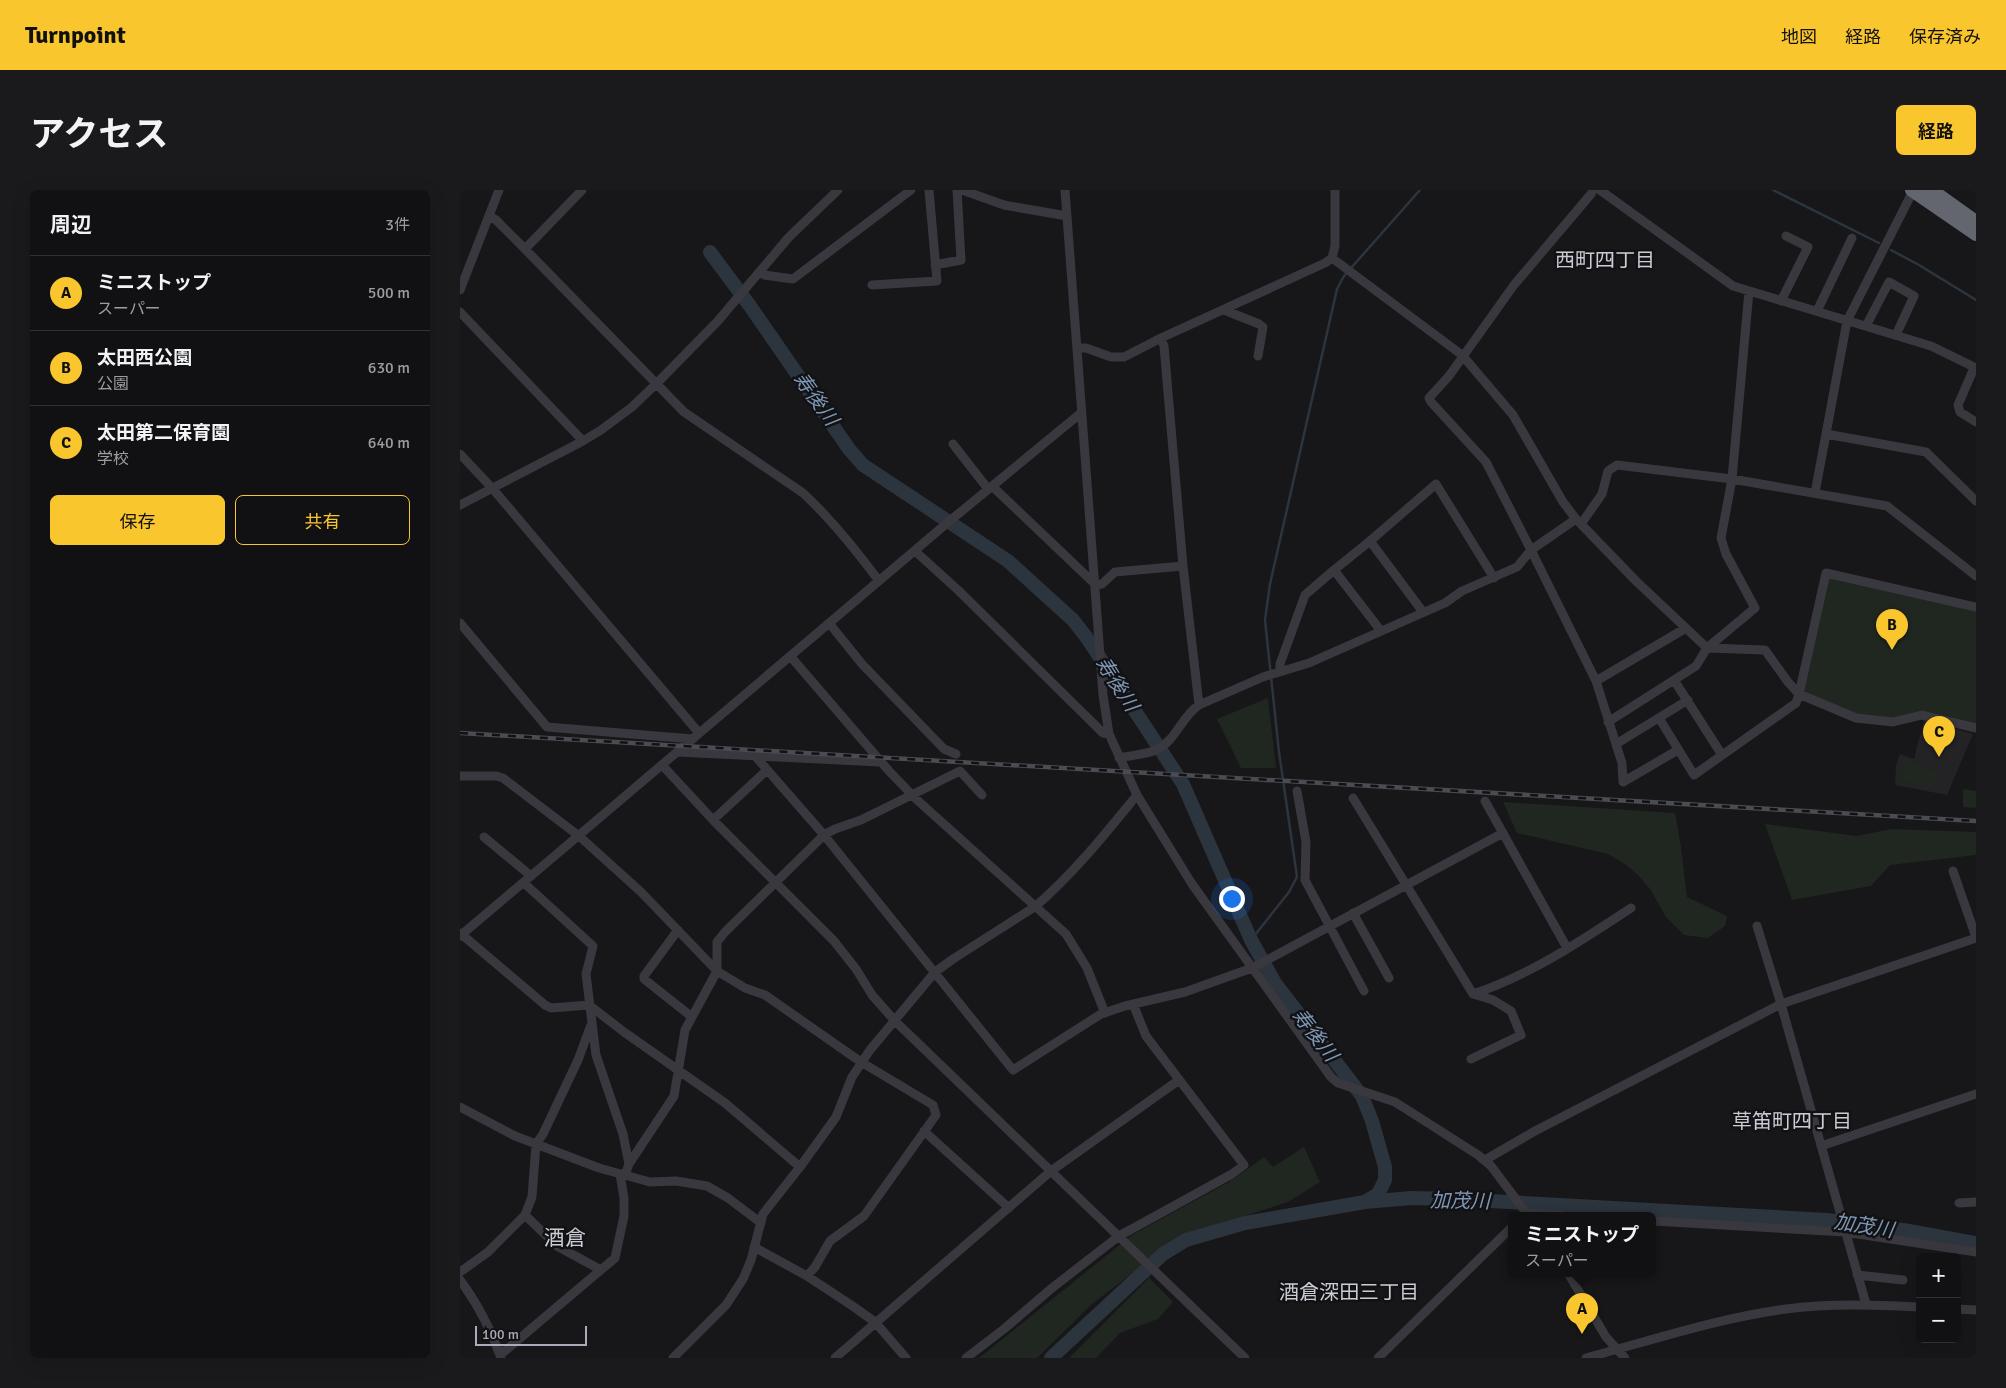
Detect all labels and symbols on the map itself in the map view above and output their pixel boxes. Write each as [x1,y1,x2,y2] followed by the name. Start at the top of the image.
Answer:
[1555,248,1655,273] district label: 西町四丁目
[788,367,845,432] water label: 寿後川
[1876,609,1908,650] pin: B
[1090,652,1145,718] water label: 寿後川
[1923,716,1955,757] pin: C
[1219,886,1245,912] your location
[1287,1004,1345,1068] water label: 寿後川
[1732,1109,1852,1134] district label: 草笛町四丁目
[1430,1188,1492,1214] water label: 加茂川
[1832,1209,1898,1243] water label: 加茂川
[544,1225,586,1251] district label: 酒倉
[1279,1280,1419,1305] district label: 酒倉深田三丁目
[1566,1293,1598,1334] pin: A
[475,1323,588,1346] scale bar

